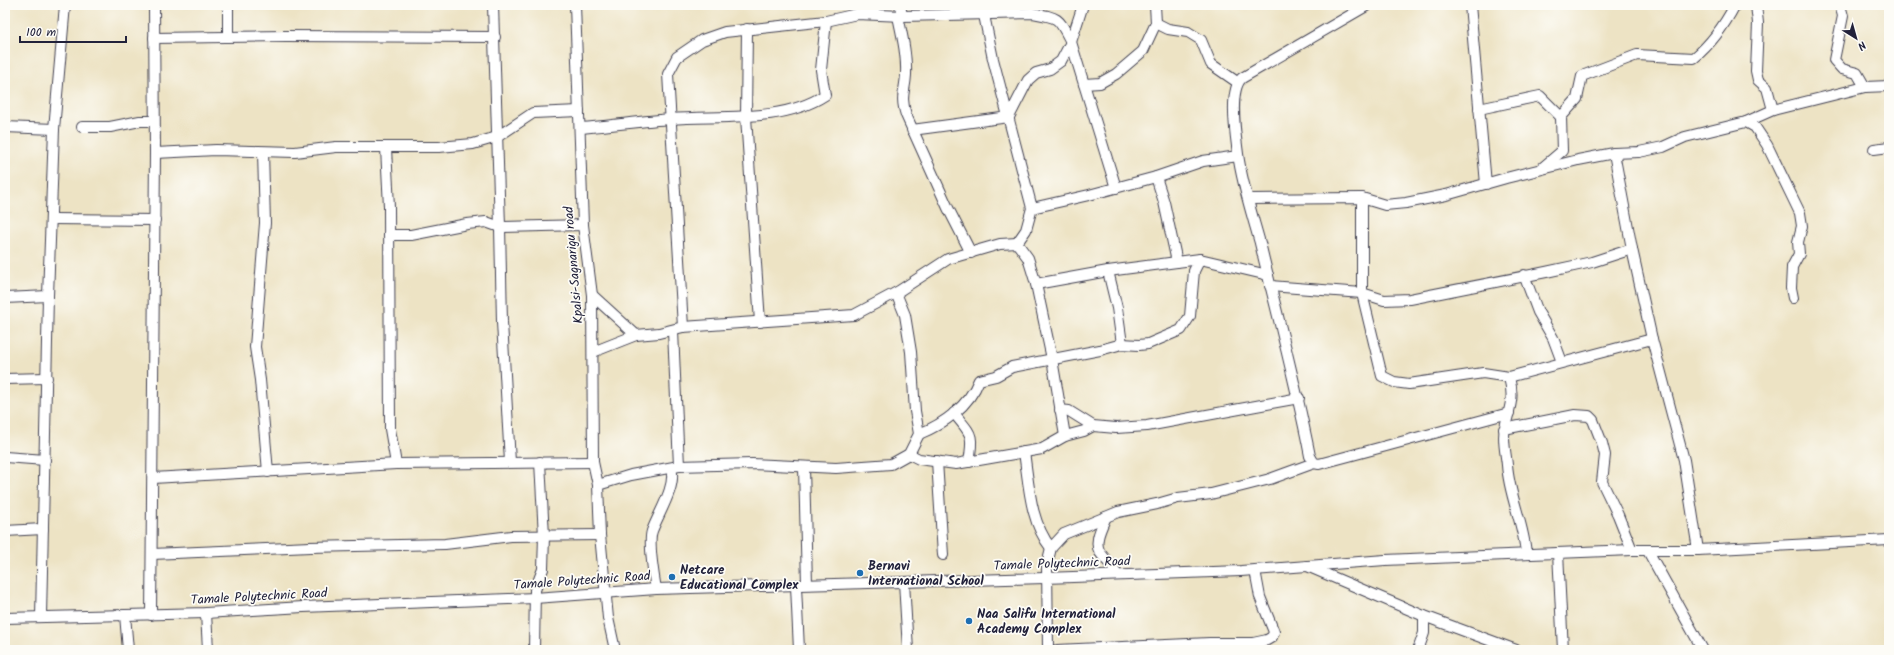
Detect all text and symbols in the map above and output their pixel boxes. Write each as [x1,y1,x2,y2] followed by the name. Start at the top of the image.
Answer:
[20,18,126,44] scale bar
[1836,18,1876,58] north arrow
[26,23,57,42] text: 100 m
[1853,36,1870,54] text: N
[558,205,590,325] street label: Kpalsi-Sagnarigu road
[993,551,1131,577] street label: Tamale Polytechnic Road
[868,556,984,592] place label: Bernavi International School
[680,560,799,596] place label: Netcare Educational Complex
[513,566,651,596] street label: Tamale Polytechnic Road
[855,568,865,578] marker: Bernavi International School
[667,572,677,582] marker: Netcare Educational Complex
[190,583,328,611] street label: Tamale Polytechnic Road
[977,604,1116,640] place label: Naa Salifu International Academy Complex
[964,616,974,626] marker: Naa Salifu International Academy Complex

